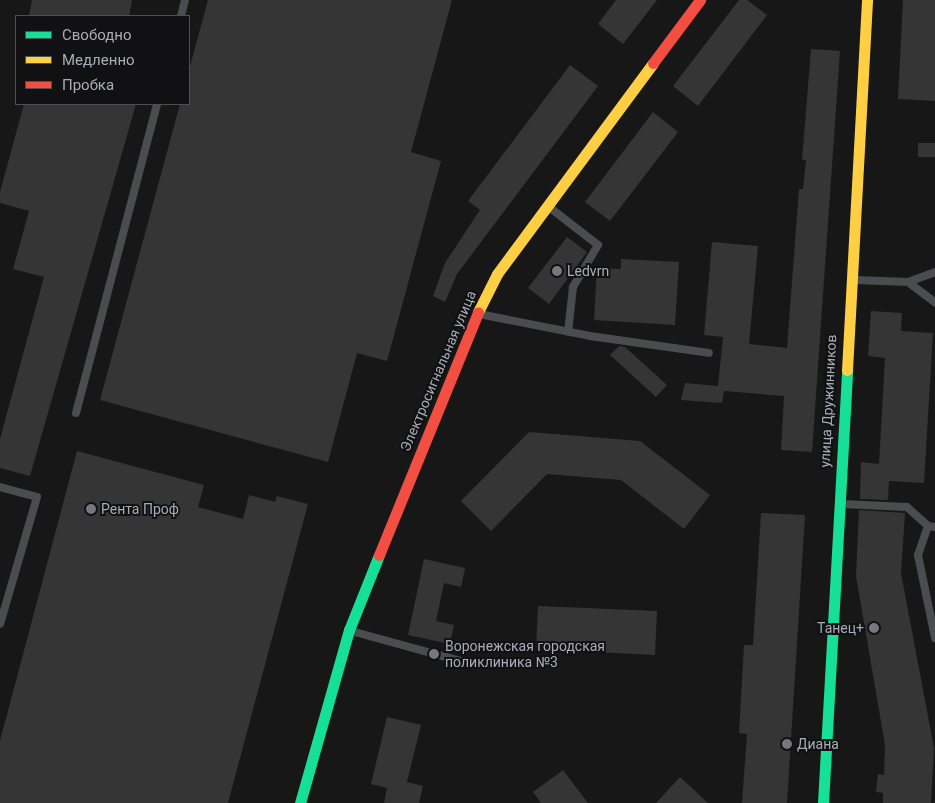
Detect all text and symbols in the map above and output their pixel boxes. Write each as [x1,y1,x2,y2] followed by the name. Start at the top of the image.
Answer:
[15,15,190,105] legend
[62,26,131,44] text: Свободно
[62,51,135,69] text: Медленно
[62,76,114,94] text: Пробка
[567,263,609,279] place label: Ledvrn
[551,265,563,277] marker: Ledvrn
[396,288,480,454] street label: Электросигнальная улица
[816,334,840,468] street label: улица Дружинников
[101,501,179,517] place label: Рента Проф
[85,503,97,515] marker: Рента Проф
[817,620,864,636] place label: Танец+
[868,622,880,634] marker: Танец+
[445,638,605,670] place label: Воронежская городская поликлиника №3
[427,647,441,661] marker: Воронежская городская поликлиника №3
[797,736,839,752] place label: Диана
[781,738,793,750] marker: Диана

